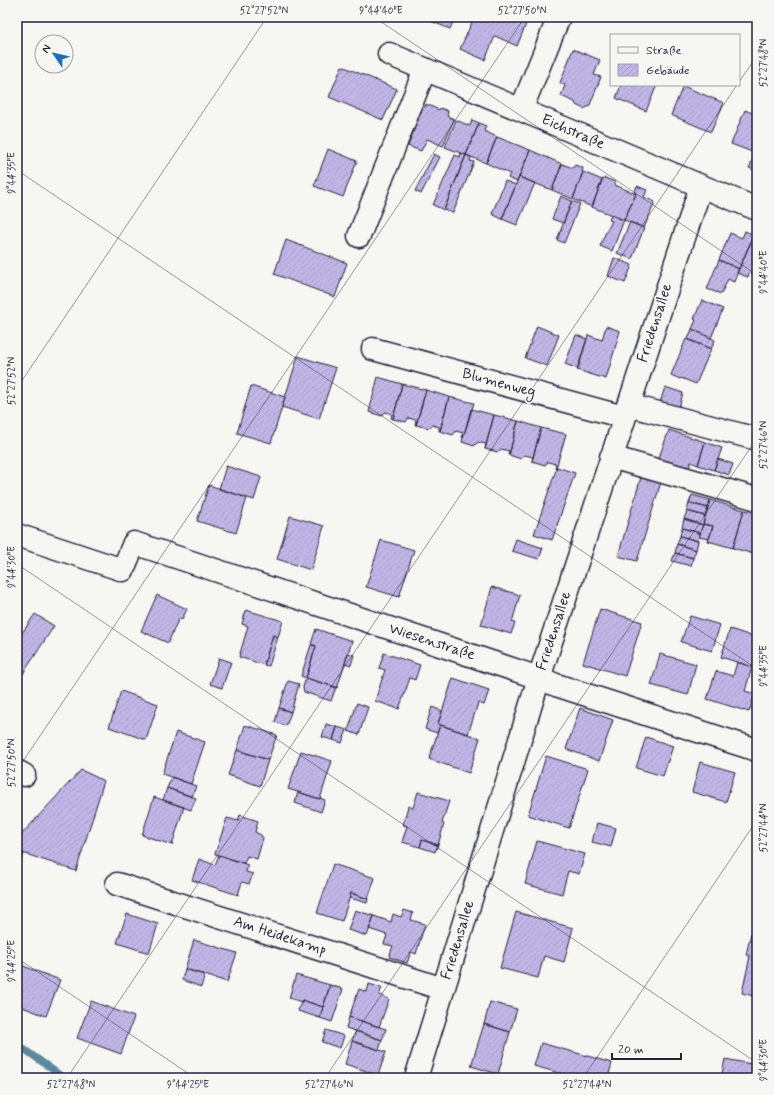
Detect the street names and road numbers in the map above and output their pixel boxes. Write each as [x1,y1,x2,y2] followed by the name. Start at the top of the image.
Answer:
[538,110,608,154] street label: Eichstraße
[633,281,677,365] street label: Friedensallee
[460,364,538,403] street label: Blumenweg
[532,589,576,673] street label: Friedensallee
[386,619,478,665] street label: Wiesenstraße
[436,898,480,982] street label: Friedensallee
[231,912,329,960] street label: Am Heidekamp

